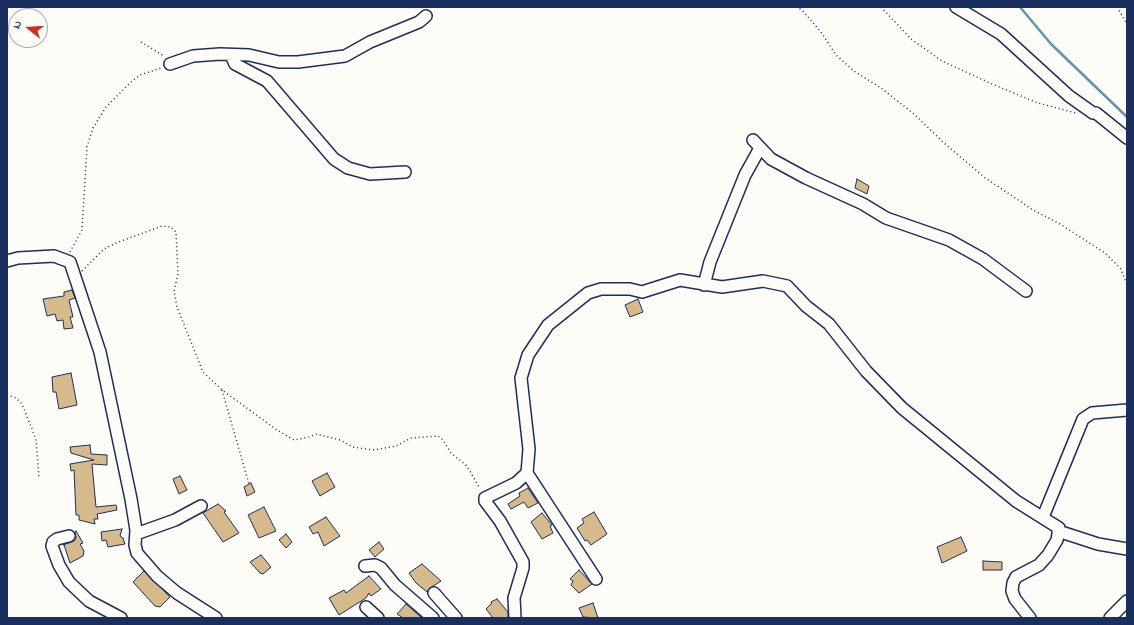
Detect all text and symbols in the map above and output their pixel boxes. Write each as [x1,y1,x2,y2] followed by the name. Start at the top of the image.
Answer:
[8,8,48,48] north arrow
[9,19,26,31] text: N

